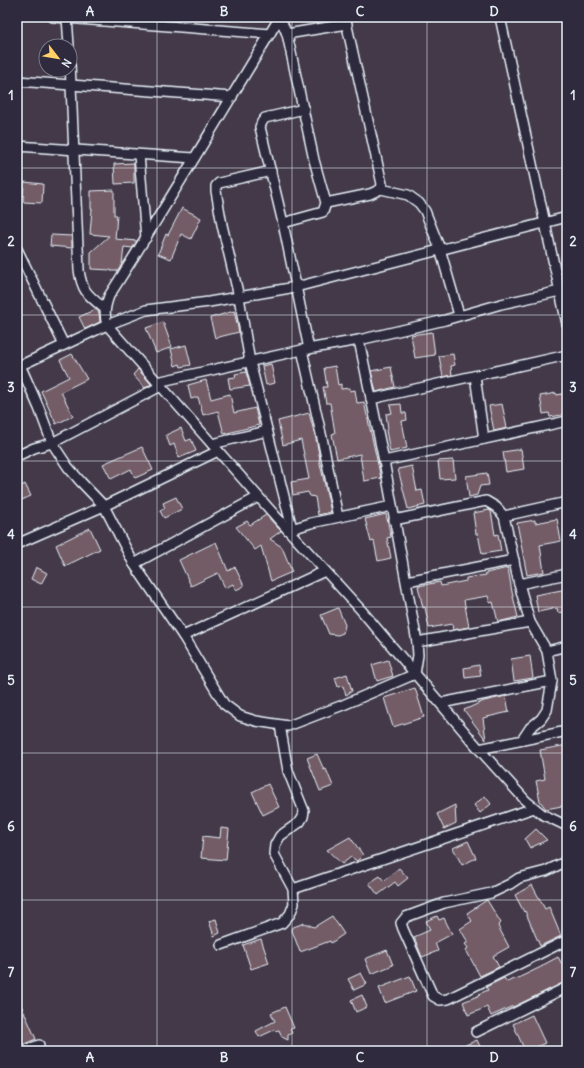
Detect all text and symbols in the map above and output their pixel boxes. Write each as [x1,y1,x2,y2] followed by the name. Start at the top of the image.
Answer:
[86,3,95,20] text: A
[220,3,229,20] text: B
[356,3,365,20] text: C
[489,3,499,20] text: D
[38,38,78,78] north arrow
[59,56,75,70] text: N
[8,87,14,104] text: 1
[570,87,576,104] text: 1
[7,233,15,250] text: 2
[569,233,577,250] text: 2
[7,379,15,396] text: 3
[569,379,577,396] text: 3
[7,526,15,543] text: 4
[569,526,577,543] text: 4
[7,672,15,689] text: 5
[569,672,577,689] text: 5
[7,818,15,835] text: 6
[569,818,577,835] text: 6
[8,964,15,981] text: 7
[570,964,577,981] text: 7
[86,1049,95,1066] text: A
[220,1049,229,1066] text: B
[356,1049,365,1066] text: C
[489,1049,499,1066] text: D

